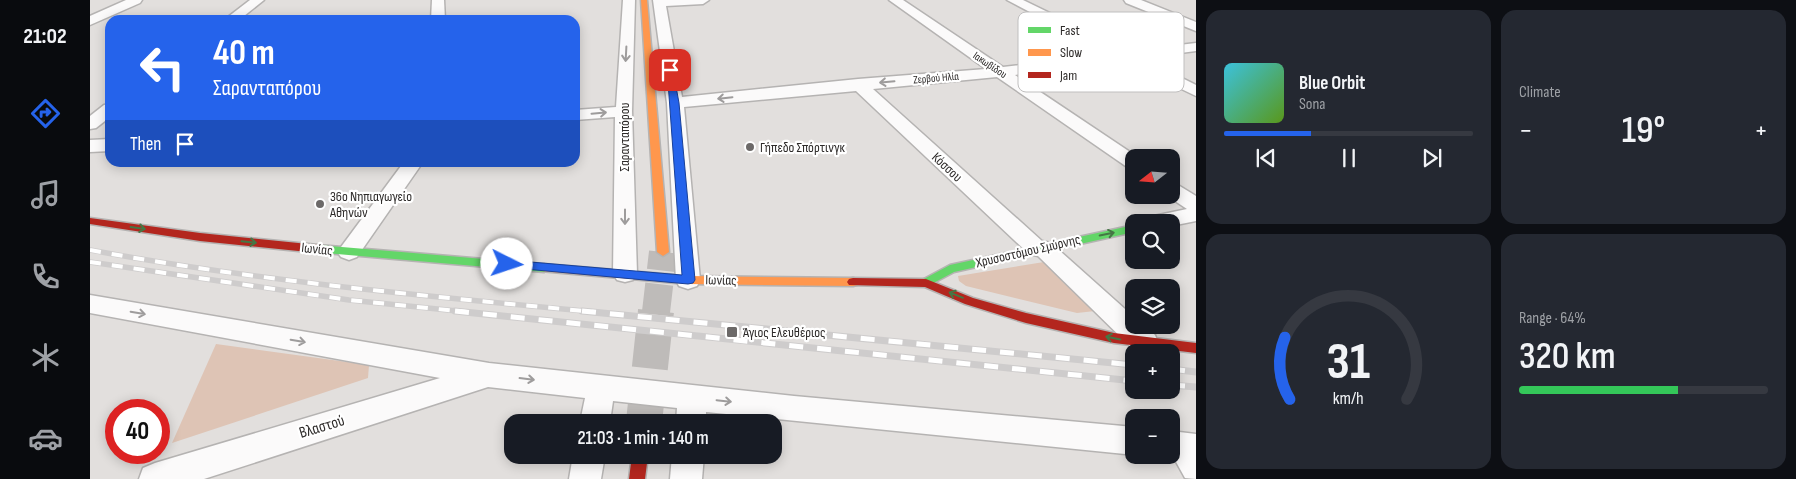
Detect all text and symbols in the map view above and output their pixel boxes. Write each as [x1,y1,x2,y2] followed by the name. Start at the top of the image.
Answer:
[1018,12,1184,92] legend
[1060,22,1080,39] text: Fast
[23,23,67,50] text: 21:02
[213,32,275,75] text: 40 m
[130,35,195,100] icon: left
[1060,44,1082,61] text: Slow
[622,46,631,62] one-way arrow
[649,49,691,91] pin
[970,49,1010,81] street label: Ιακωβίδου
[656,56,684,84] icon: arrive
[1059,67,1077,84] text: Jam
[913,69,960,86] street label: Ζερβού Ηλία
[1299,72,1365,95] text: Blue Orbit
[213,75,321,102] text: Σαρανταπόρου
[879,77,895,87] one-way arrow
[1519,83,1561,102] text: Climate
[717,93,733,103] one-way arrow
[1299,95,1326,114] text: Sona
[28,96,63,131] icon: directions
[616,102,633,171] street label: Σαρανταπόρου
[591,108,607,118] one-way arrow
[1622,108,1665,153] text: 19°
[1519,114,1533,147] text: −
[1754,114,1768,147] text: +
[171,130,199,158] icon: arrive
[130,133,161,156] text: Then
[760,139,845,156] place label: Γήπεδο Σπόρτινγκ
[744,141,756,153] marker: Γήπεδο Σπόρτινγκ
[1252,144,1280,172] icon: previous
[1335,144,1363,172] icon: pause
[1418,144,1446,172] icon: next
[928,149,966,185] street label: Κόσσου
[1125,149,1180,204] north arrow
[1125,149,1180,464] map controls
[28,177,63,212] icon: music
[329,188,412,221] place label: 36ο Νηπιαγωγείο Αθηνών
[314,198,326,210] marker: 36ο Νηπιαγωγείο Αθηνών
[620,208,629,224] one-way arrow
[1125,214,1180,269] button: search
[130,223,146,233] one-way arrow
[1098,229,1114,238] one-way arrow
[973,231,1082,272] street label: Χρυσοστόμου Σμύρνης
[240,237,256,247] one-way arrow
[480,237,532,289] position arrow
[300,239,334,259] street label: Ιωνίας
[28,259,63,294] icon: phone
[705,271,737,289] street label: Ιωνίας
[1125,279,1180,334] button: layers
[949,290,964,300] one-way arrow
[130,308,146,318] one-way arrow
[1519,309,1586,328] text: Range · 64%
[743,324,826,341] place label: Άγιος Ελευθέριος
[725,325,739,339] marker: Άγιος Ελευθέριος
[1327,331,1370,394] text: 31
[1105,332,1121,342] one-way arrow
[1519,334,1616,379] text: 320 km
[290,337,306,346] one-way arrow
[28,340,63,375] icon: climate
[1125,344,1180,399] button: +
[519,374,535,384] one-way arrow
[1333,388,1364,409] text: km/h
[715,397,731,406] one-way arrow
[105,399,170,464] speed limit sign: 40
[1125,409,1180,464] button: −
[297,411,347,443] street label: Βλαστού
[28,421,63,456] icon: car
[577,427,709,450] text: 21:03 · 1 min · 140 m

